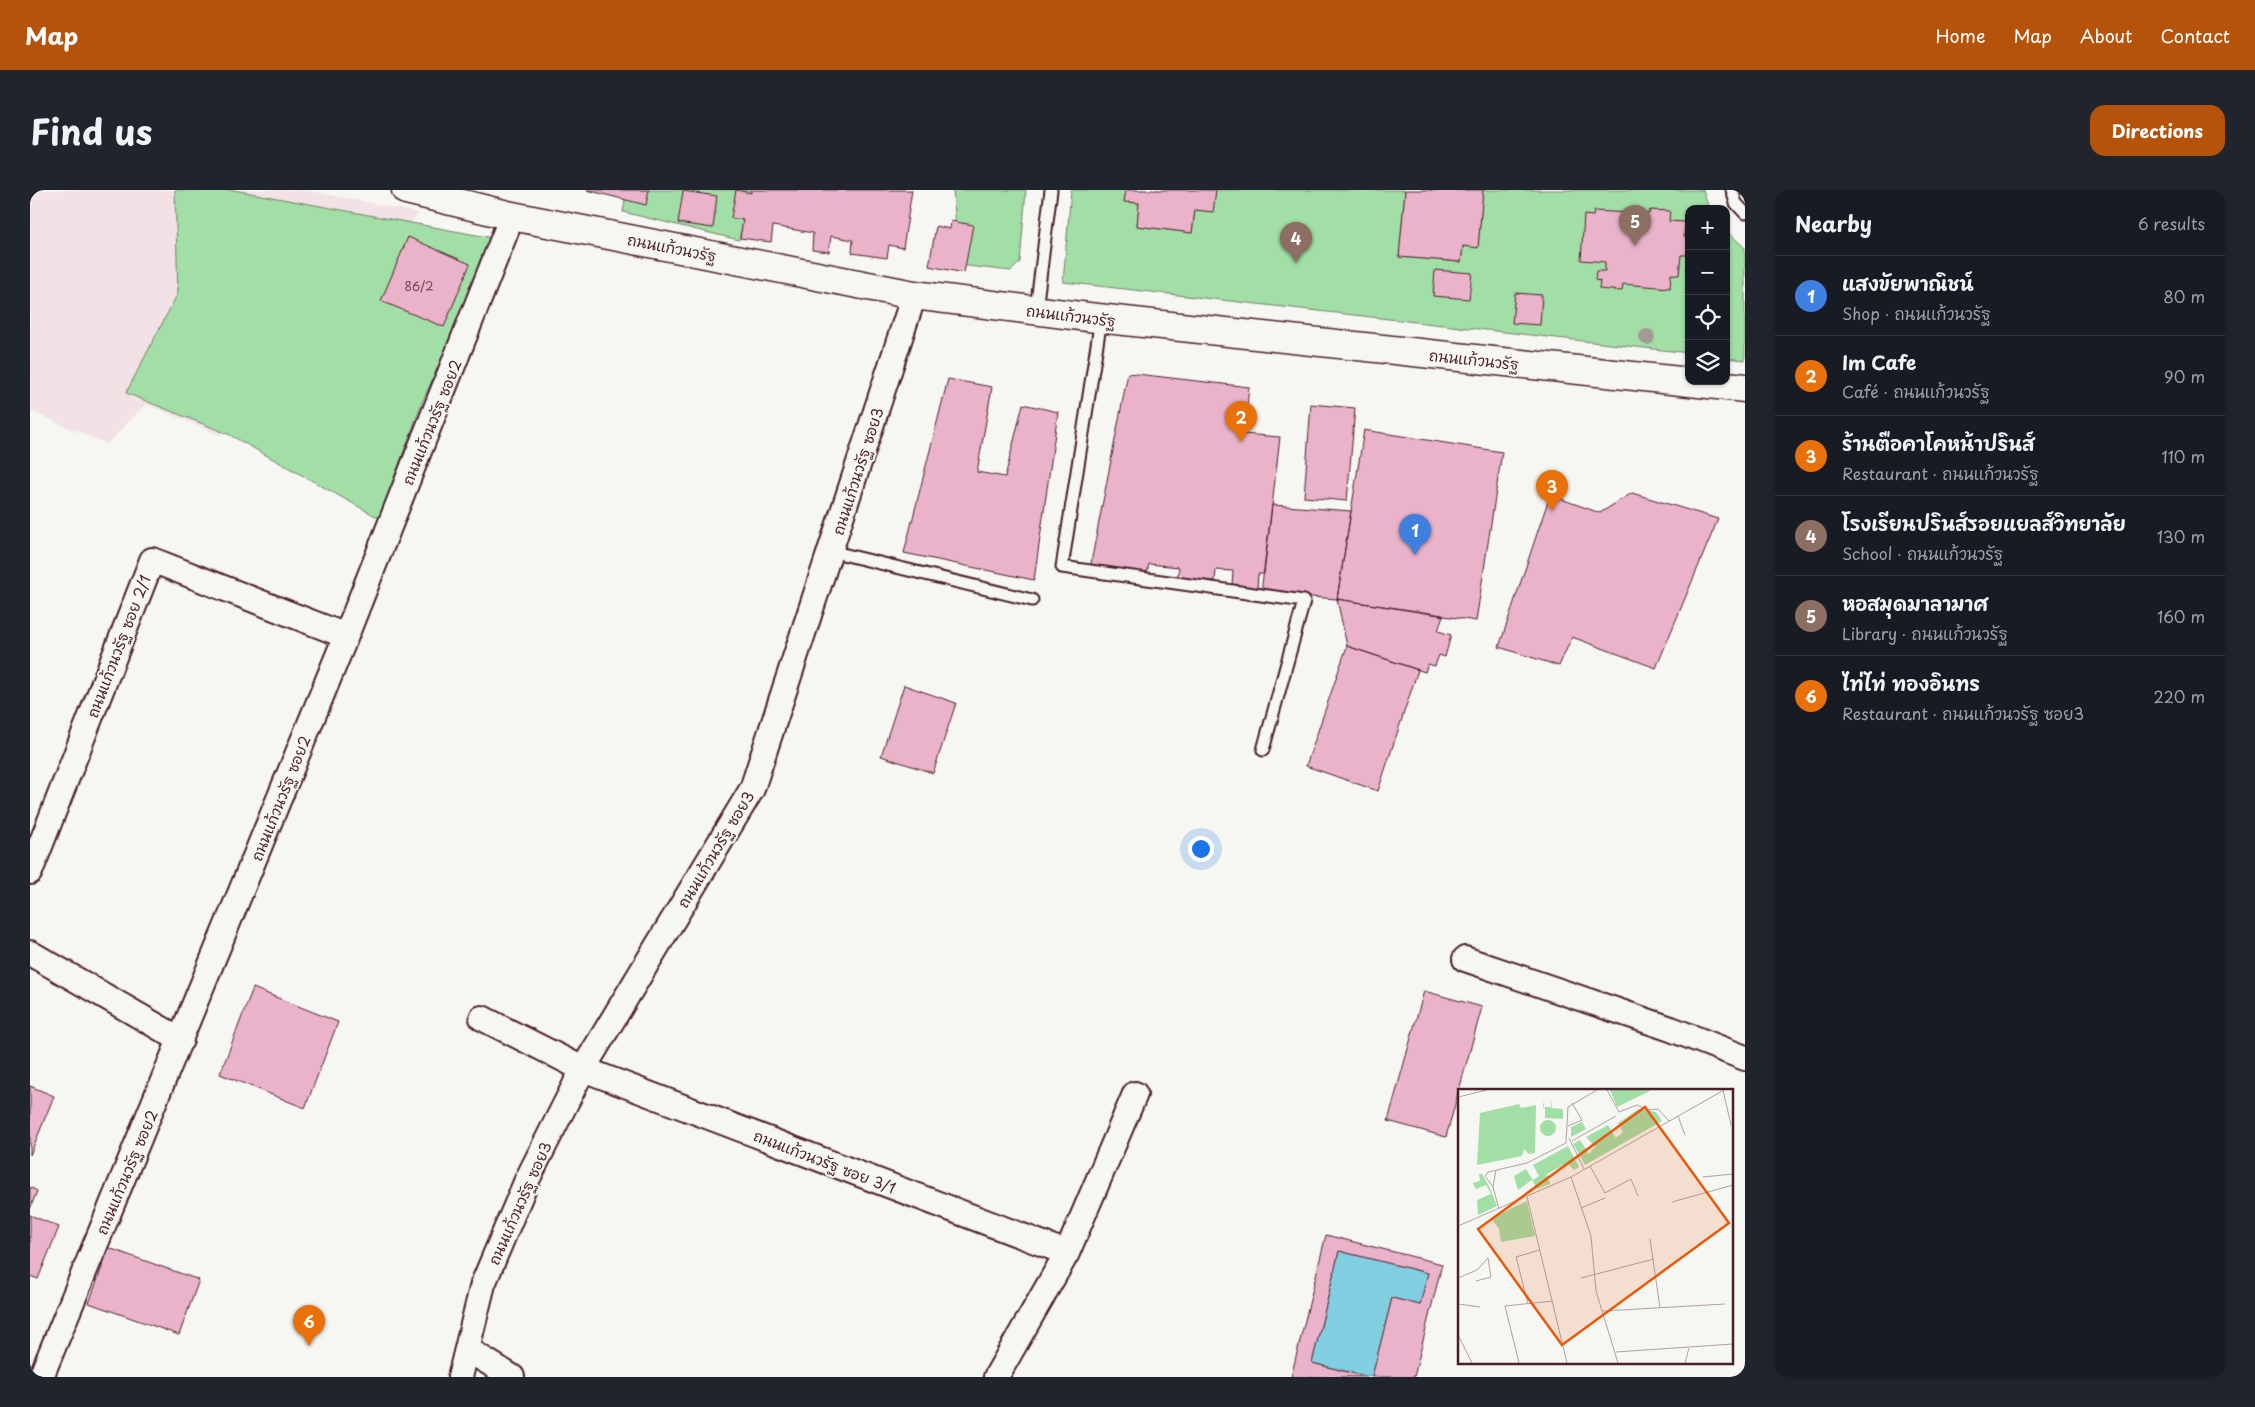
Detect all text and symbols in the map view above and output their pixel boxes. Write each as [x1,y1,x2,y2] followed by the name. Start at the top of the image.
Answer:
[25,17,78,53] text: Map
[1935,22,1985,49] text: Home
[2013,22,2052,49] text: Map
[2080,22,2132,49] text: About
[2160,22,2230,49] text: Contact
[30,104,152,157] text: Find us
[2090,105,2225,156] button: Directions
[1619,205,1651,246] pin: 5
[1685,205,1730,385] map controls
[1685,205,1730,250] button: +
[1795,207,1872,239] text: Nearby
[2138,211,2205,235] text: 6 results
[1280,222,1312,263] pin: 4
[626,227,718,267] street label: ถนนแก้วนวรัฐ
[1685,250,1730,295] button: −
[1842,269,1974,297] text: แสงขัยพาณิชน์
[405,277,433,295] house number: 86/2
[1807,284,1815,308] text: 1
[2163,284,2205,308] text: 80 m
[1685,295,1730,340] button: locate
[1025,298,1117,332] street label: ถนนแก้วนวรัฐ
[1842,301,1991,325] text: Shop · ถนนแก้วนวรัฐ
[1685,340,1730,385] button: layers
[1428,343,1520,375] street label: ถนนแก้วนวรัฐ
[1842,348,1916,376] text: Im Cafe
[395,356,467,488] street label: ถนนแก้วนวรัฐ ซอย2
[1805,364,1817,388] text: 2
[2164,364,2205,388] text: 90 m
[1842,379,1990,403] text: Café · ถนนแก้วนวรัฐ
[1225,401,1257,442] pin: 2
[826,404,888,538] street label: ถนนแก้วนวรัฐ ซอย3
[1842,429,2034,457] text: ร้านตือคาโคหน้าปรินส์
[1806,444,1816,468] text: 3
[2162,444,2205,468] text: 110 m
[1842,461,2038,485] text: Restaurant · ถนนแก้วนวรัฐ
[1536,470,1568,511] pin: 3
[1842,509,2126,537] text: โรงเรียนปรินส์รอยแยลส์วิทยาลัย
[1399,514,1431,555] pin: 1
[1806,524,1816,548] text: 4
[2157,524,2205,548] text: 130 m
[1842,541,2003,565] text: School · ถนนแก้วนวรัฐ
[80,571,156,721] street label: ถนนแก้วนวรัฐ ซอย 2/1
[1842,589,1988,617] text: หอสมุดมาลามาศ
[1806,604,1816,628] text: 5
[2157,604,2205,628] text: 160 m
[1842,621,2008,645] text: Library · ถนนแก้วนวรัฐ
[1842,669,1980,697] text: ไท่ไท่ ทองอินทร
[1805,684,1817,708] text: 6
[2154,684,2205,708] text: 220 m
[1842,701,2084,725] text: Restaurant · ถนนแก้วนวรัฐ ซอย3
[244,732,316,864] street label: ถนนแก้วนวรัฐ ซอย2
[671,786,759,912] street label: ถนนแก้วนวรัฐ ซอย3
[1188,836,1214,862] your location
[1458,1089,1732,1364] inset map
[89,1106,163,1238] street label: ถนนแก้วนวรัฐ ซอย2
[751,1123,899,1199] street label: ถนนแก้วนวรัฐ ซอย 3/1
[481,1138,557,1268] street label: ถนนแก้วนวรัฐ ซอย3
[293,1305,325,1346] pin: 6

